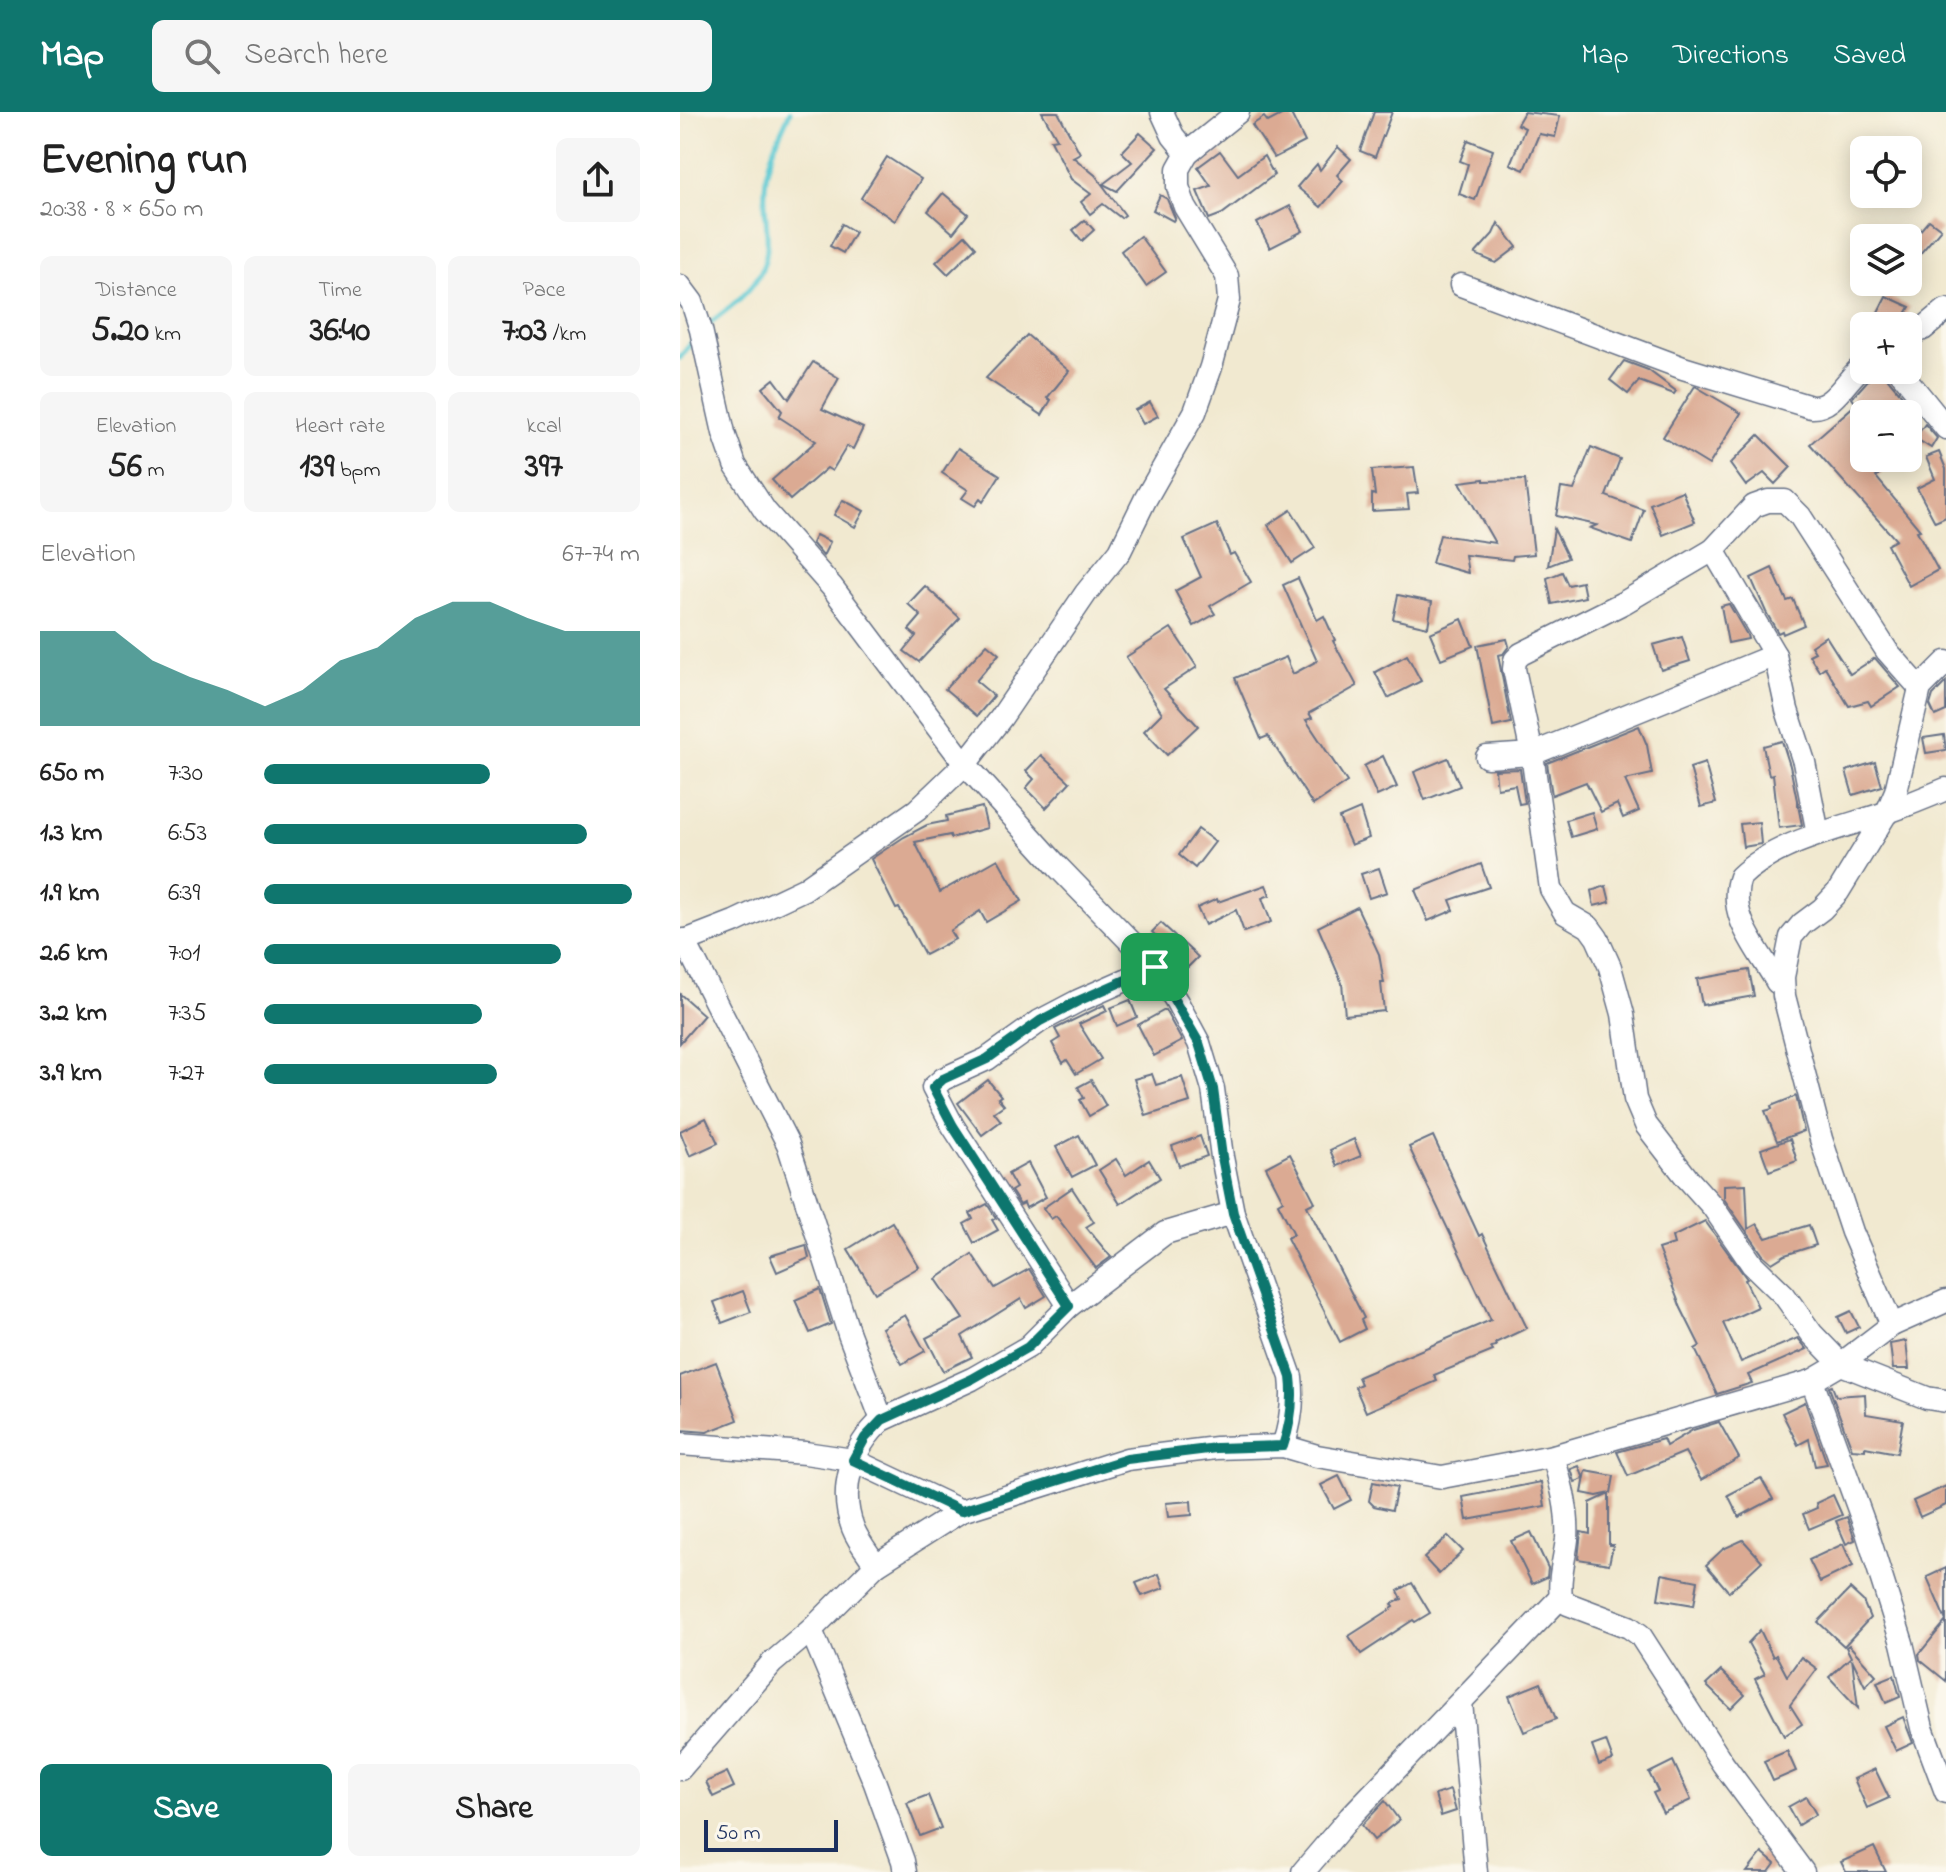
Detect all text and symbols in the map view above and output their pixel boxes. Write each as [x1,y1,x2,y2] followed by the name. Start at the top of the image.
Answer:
[152,20,712,92] search box
[40,28,104,84] text: Map
[180,34,224,78] icon: search
[244,34,388,78] text: Search here
[1581,36,1629,77] text: Map
[1673,36,1789,77] text: Directions
[1833,36,1906,77] text: Saved
[40,129,247,193] text: Evening run
[1850,136,1922,472] map controls
[1850,136,1922,208] button: locate
[556,138,640,222] button: share
[40,191,203,229] text: 20:38 · 8 × 650 m
[1850,224,1922,296] button: layers
[95,275,177,307] text: Distance
[318,275,362,307] text: Time
[523,275,565,307] text: Pace
[91,307,149,357] text: 5.20
[310,307,370,357] text: 36:40
[502,307,547,357] text: 7:03
[1850,312,1922,384] button: +
[149,319,181,351] text: km
[547,319,586,351] text: /km
[1850,400,1922,472] button: −
[96,411,176,443] text: Elevation
[295,411,385,443] text: Heart rate
[527,411,561,443] text: kcal
[108,443,142,493] text: 56
[299,443,334,493] text: 139
[525,443,563,493] text: 397
[142,455,165,487] text: m
[334,455,381,487] text: bpm
[40,536,136,574] text: Elevation
[562,536,640,574] text: 67–74 m
[40,755,104,793] text: 650 m
[168,755,203,793] text: 7:30
[40,815,102,853] text: 1.3 km
[168,815,207,853] text: 6:53
[40,875,99,913] text: 1.9 km
[168,875,200,913] text: 6:39
[1121,933,1189,1001] pin
[40,935,108,973] text: 2.6 km
[168,935,200,973] text: 7:01
[1133,945,1177,989] icon: arrive
[40,995,107,1033] text: 3.2 km
[168,995,207,1033] text: 7:35
[40,1055,102,1093] text: 3.9 km
[168,1055,205,1093] text: 7:27
[40,1764,332,1856] button: Save
[348,1764,640,1856] button: Share
[704,1816,838,1852] scale bar
[716,1818,761,1850] text: 50 m

